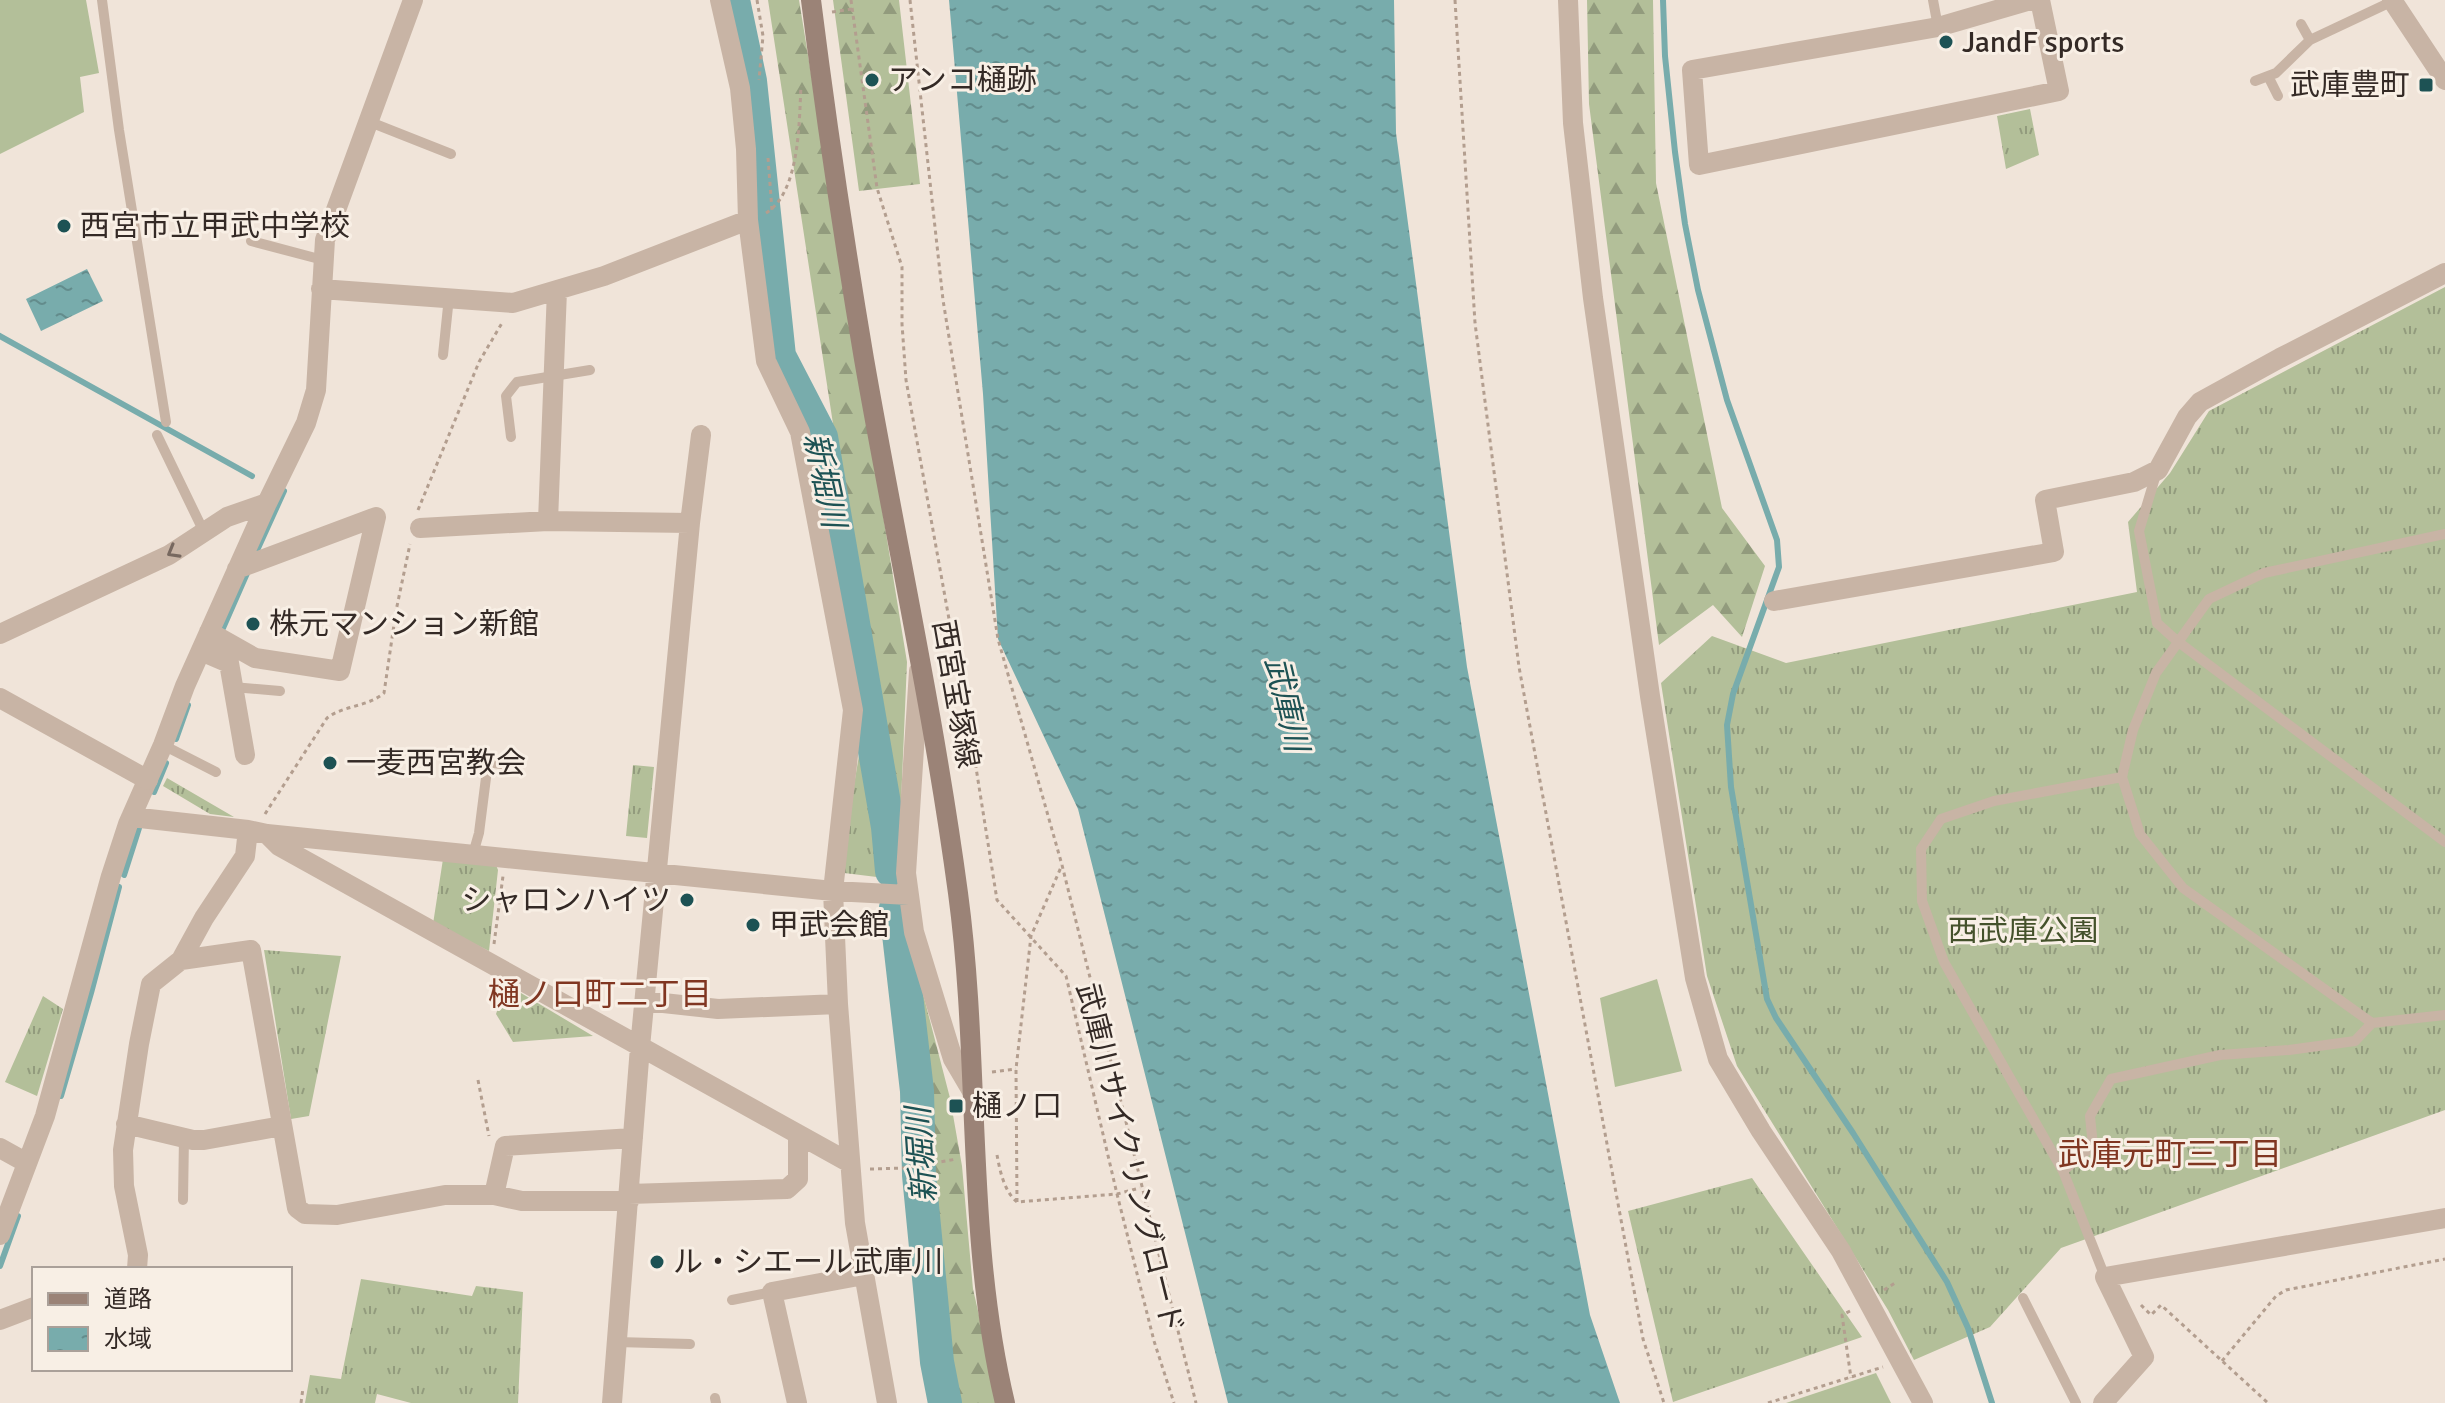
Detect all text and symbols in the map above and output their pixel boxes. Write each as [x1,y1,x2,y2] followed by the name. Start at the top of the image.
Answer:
[1962,24,2124,61] place label: JandF sports
[1937,33,1955,51] marker: JandF sports
[888,62,1037,99] place label: アンコ樋跡
[2290,67,2410,104] place label: 武庫豊町
[863,71,881,89] marker: アンコ樋跡
[2417,76,2435,94] marker: 武庫豊町
[80,208,350,245] place label: 西宮市立甲武中学校
[55,217,73,235] marker: 西宮市立甲武中学校
[795,429,854,534] water label: 新堀川
[167,542,182,557] one-way arrow
[269,606,539,643] place label: 株元マンション新館
[244,615,262,633] marker: 株元マンション新館
[924,617,987,771] street label: 西宮宝塚線
[1257,653,1317,758] water label: 武庫川
[346,745,526,782] place label: 一麦西宮教会
[321,754,339,772] marker: 一麦西宮教会
[462,882,671,919] place label: シャロンハイツ
[678,891,696,909] marker: シャロンハイツ
[769,907,889,944] place label: 甲武会館
[1948,913,2098,950] park label: 西武庫公園
[744,916,762,934] marker: 甲武会館
[488,975,712,1014] district label: 樋ノ口町二丁目
[1068,979,1191,1337] street label: 武庫川サイクリングロード
[972,1088,1062,1125] place label: 樋ノ口
[947,1097,965,1115] marker: 樋ノ口
[898,1103,944,1204] water label: 新堀川
[2058,1135,2282,1174] district label: 武庫元町三丁目
[673,1244,943,1281] place label: ル・シエール武庫川
[648,1253,666,1271] marker: ル・シエール武庫川
[32,1267,292,1371] legend
[104,1284,152,1314] text: 道路
[104,1324,152,1354] text: 水域

